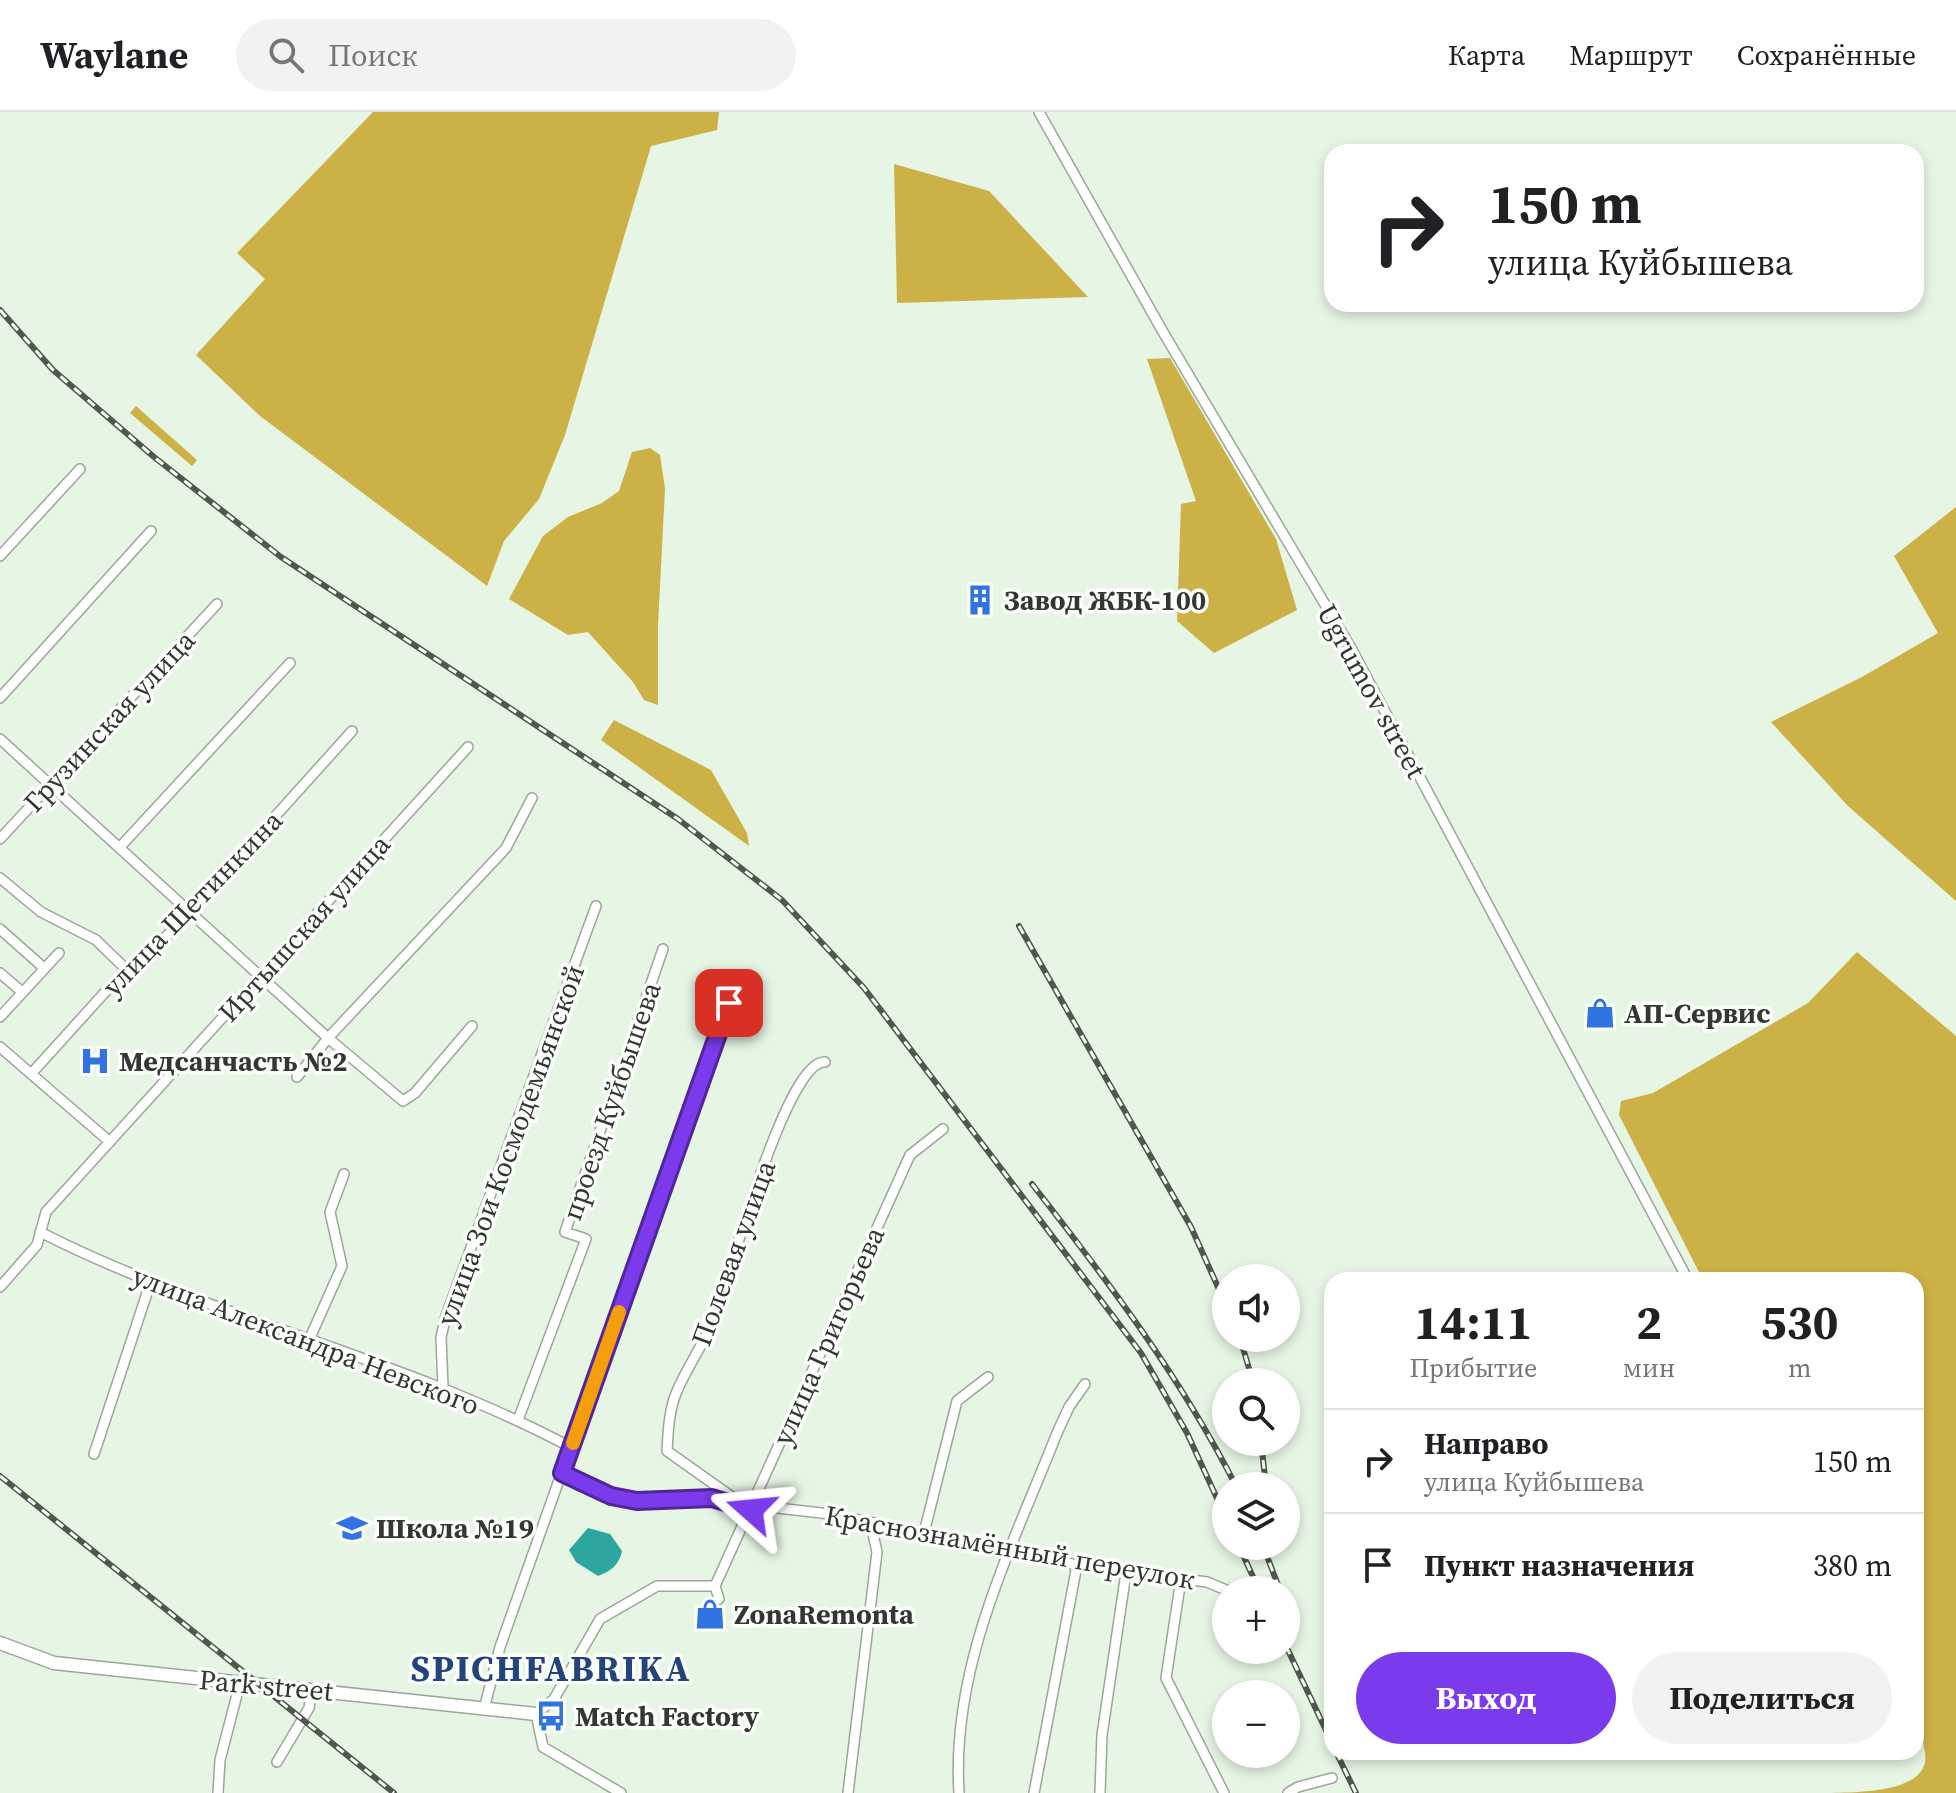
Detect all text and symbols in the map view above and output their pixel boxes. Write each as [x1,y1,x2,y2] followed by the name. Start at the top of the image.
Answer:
[236,19,796,91] search box
[40,29,188,81] text: Waylane
[264,33,308,77] icon: search
[328,35,418,76] text: Поиск
[1448,36,1525,74] text: Карта
[1569,36,1693,74] text: Маршрут
[1737,36,1916,74] text: Сохранённые
[1488,165,1642,242] text: 150 m
[1356,176,1460,280] icon: right
[1488,238,1793,287] text: улица Куйбышева
[1004,581,1206,619] place label: Завод ЖБК-100
[963,583,997,617] building icon: Завод ЖБК-100
[1308,597,1436,786] street label: Ugrumov street
[15,621,204,820] street label: Грузинская улица
[93,801,291,1004] street label: улица Щетинкина
[209,825,399,1030] street label: Иртышская улица
[427,959,593,1331] street label: улица Зои Космодемьянской
[695,969,763,1037] pin
[552,976,670,1225] street label: проезд Куйбышева
[707,981,751,1025] icon: arrive
[1624,994,1771,1032] place label: АП-Сервис
[1583,996,1617,1030] shop icon: АП-Сервис
[119,1042,347,1080] place label: Медсанчасть №2
[78,1044,112,1078] hospital icon: Медсанчасть №2
[682,1154,784,1351] street label: Полевая улица
[763,1220,894,1451] street label: улица Григорьева
[127,1256,485,1424] street label: улица Александра Невского
[1212,1264,1300,1768] map controls
[1212,1264,1300,1352] button: sound
[1414,1289,1533,1355] text: 14:11
[1636,1289,1662,1355] text: 2
[1761,1289,1839,1355] text: 530
[1409,1350,1537,1386] text: Прибытие
[1623,1350,1675,1386] text: мин
[1788,1350,1811,1386] text: m
[1212,1368,1300,1456] button: search
[1424,1423,1548,1464] text: Направо
[1356,1439,1400,1483] icon: right
[1813,1441,1892,1482] text: 150 m
[1424,1464,1644,1500] text: улица Куйбышева
[709,1468,793,1552] position arrow
[1212,1472,1300,1560] button: layers
[822,1496,1199,1598] street label: Краснознамённый переулок
[376,1509,534,1547] place label: Школа №19
[335,1511,369,1545] school or university icon: Школа №19
[1356,1543,1400,1587] icon: arrive
[1424,1545,1694,1586] text: Пункт назначения
[1813,1545,1892,1586] text: 380 m
[1212,1576,1300,1664] button: +
[734,1595,914,1633] place label: ZonaRemonta
[693,1597,727,1631] shop icon: ZonaRemonta
[410,1644,692,1693] district label: SPICHFABRIKA
[1356,1652,1616,1744] button: Выход
[1632,1652,1892,1744] button: Поделиться
[197,1660,336,1710] street label: Park street
[1212,1680,1300,1768] button: −
[575,1697,759,1735] place label: Match Factory
[534,1699,568,1733] bus stop icon: Match Factory

